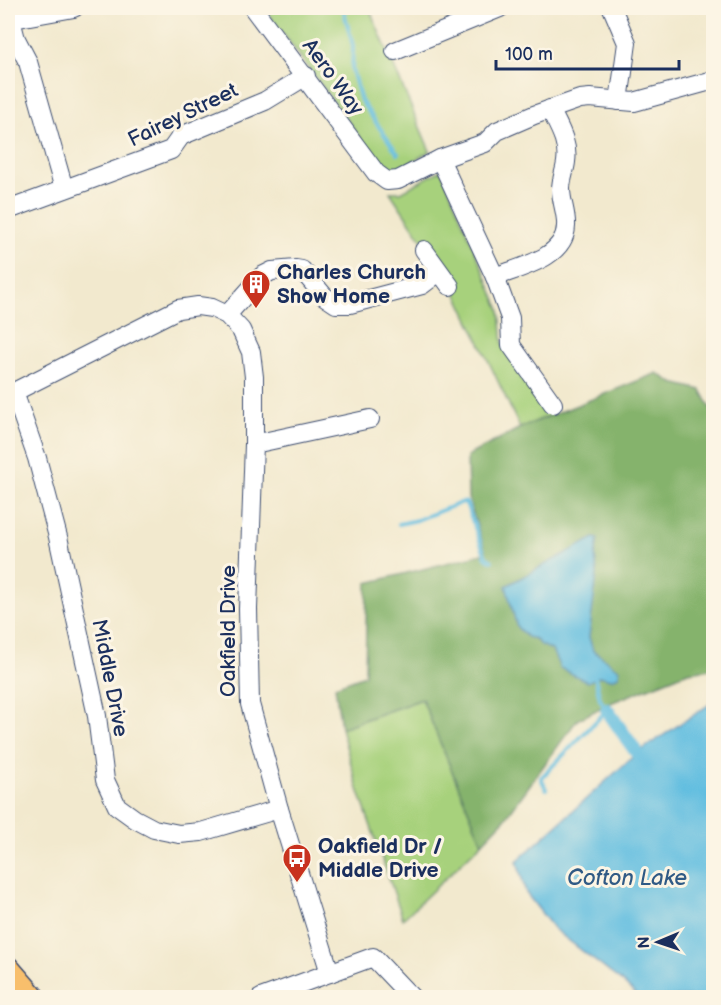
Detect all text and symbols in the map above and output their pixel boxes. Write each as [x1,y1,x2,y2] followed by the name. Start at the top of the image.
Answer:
[496,33,679,71] scale bar
[297,34,369,120] street label: Aero Way
[505,44,553,65] text: 100 m
[124,77,243,152] street label: Fairey Street
[277,260,426,309] place label: Charles Church Show Home
[240,268,272,310] building icon: Charles Church Show Home
[216,565,241,697] street label: Oakfield Drive
[86,617,134,739] street label: Middle Drive
[318,834,442,883] place label: Oakfield Dr / Middle Drive
[281,842,313,884] bus stop icon: Oakfield Dr / Middle Drive
[567,865,687,892] water label: Cofton Lake
[628,912,688,972] north arrow
[635,936,654,949] text: N

